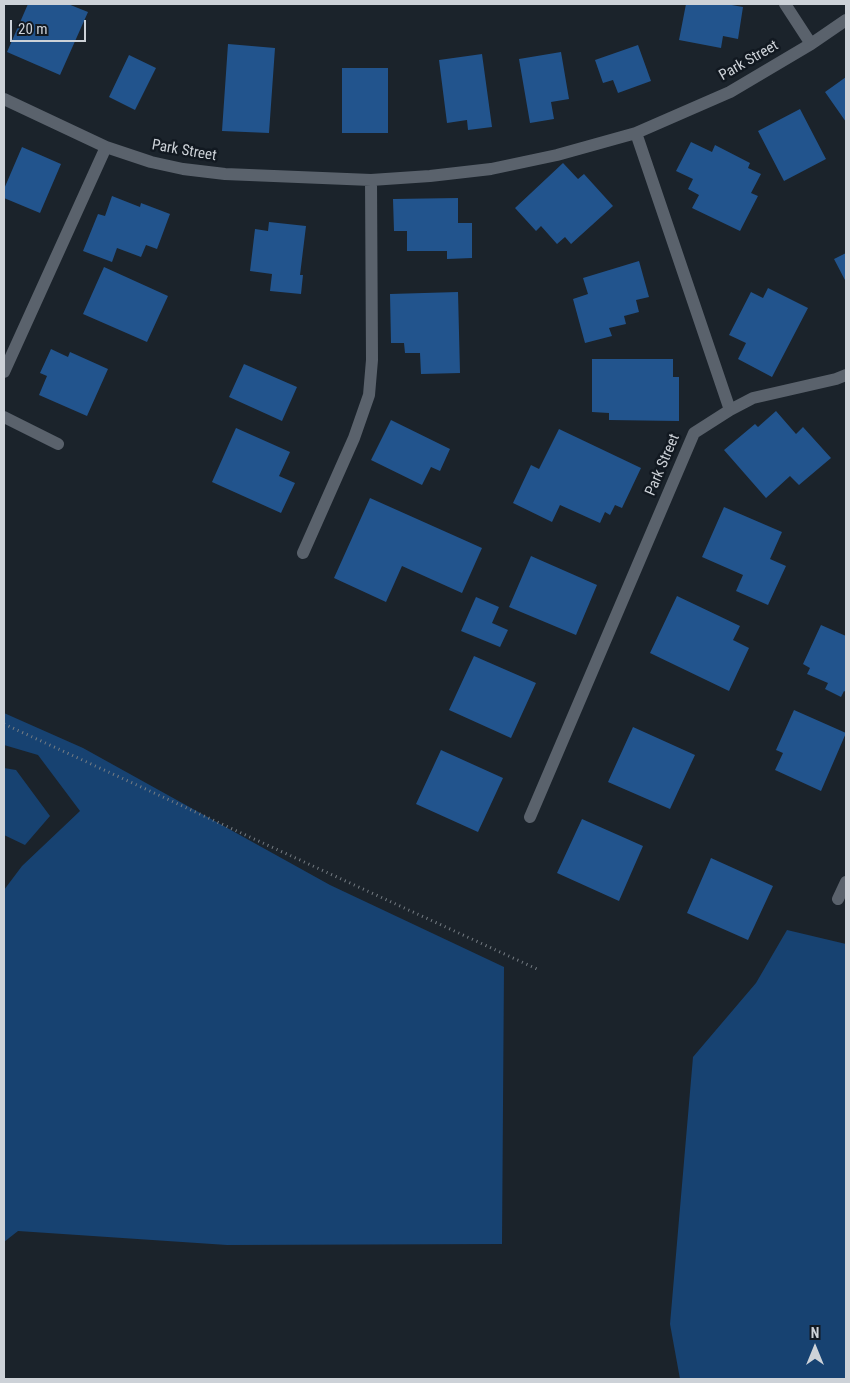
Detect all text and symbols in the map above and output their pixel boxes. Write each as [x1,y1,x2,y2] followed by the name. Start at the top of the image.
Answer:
[12,10,89,42] scale bar
[18,20,48,38] text: 20 m
[716,37,782,85] street label: Park Street
[150,136,218,166] street label: Park Street
[642,431,684,499] street label: Park Street
[790,1323,840,1373] north arrow
[811,1325,819,1341] text: N

